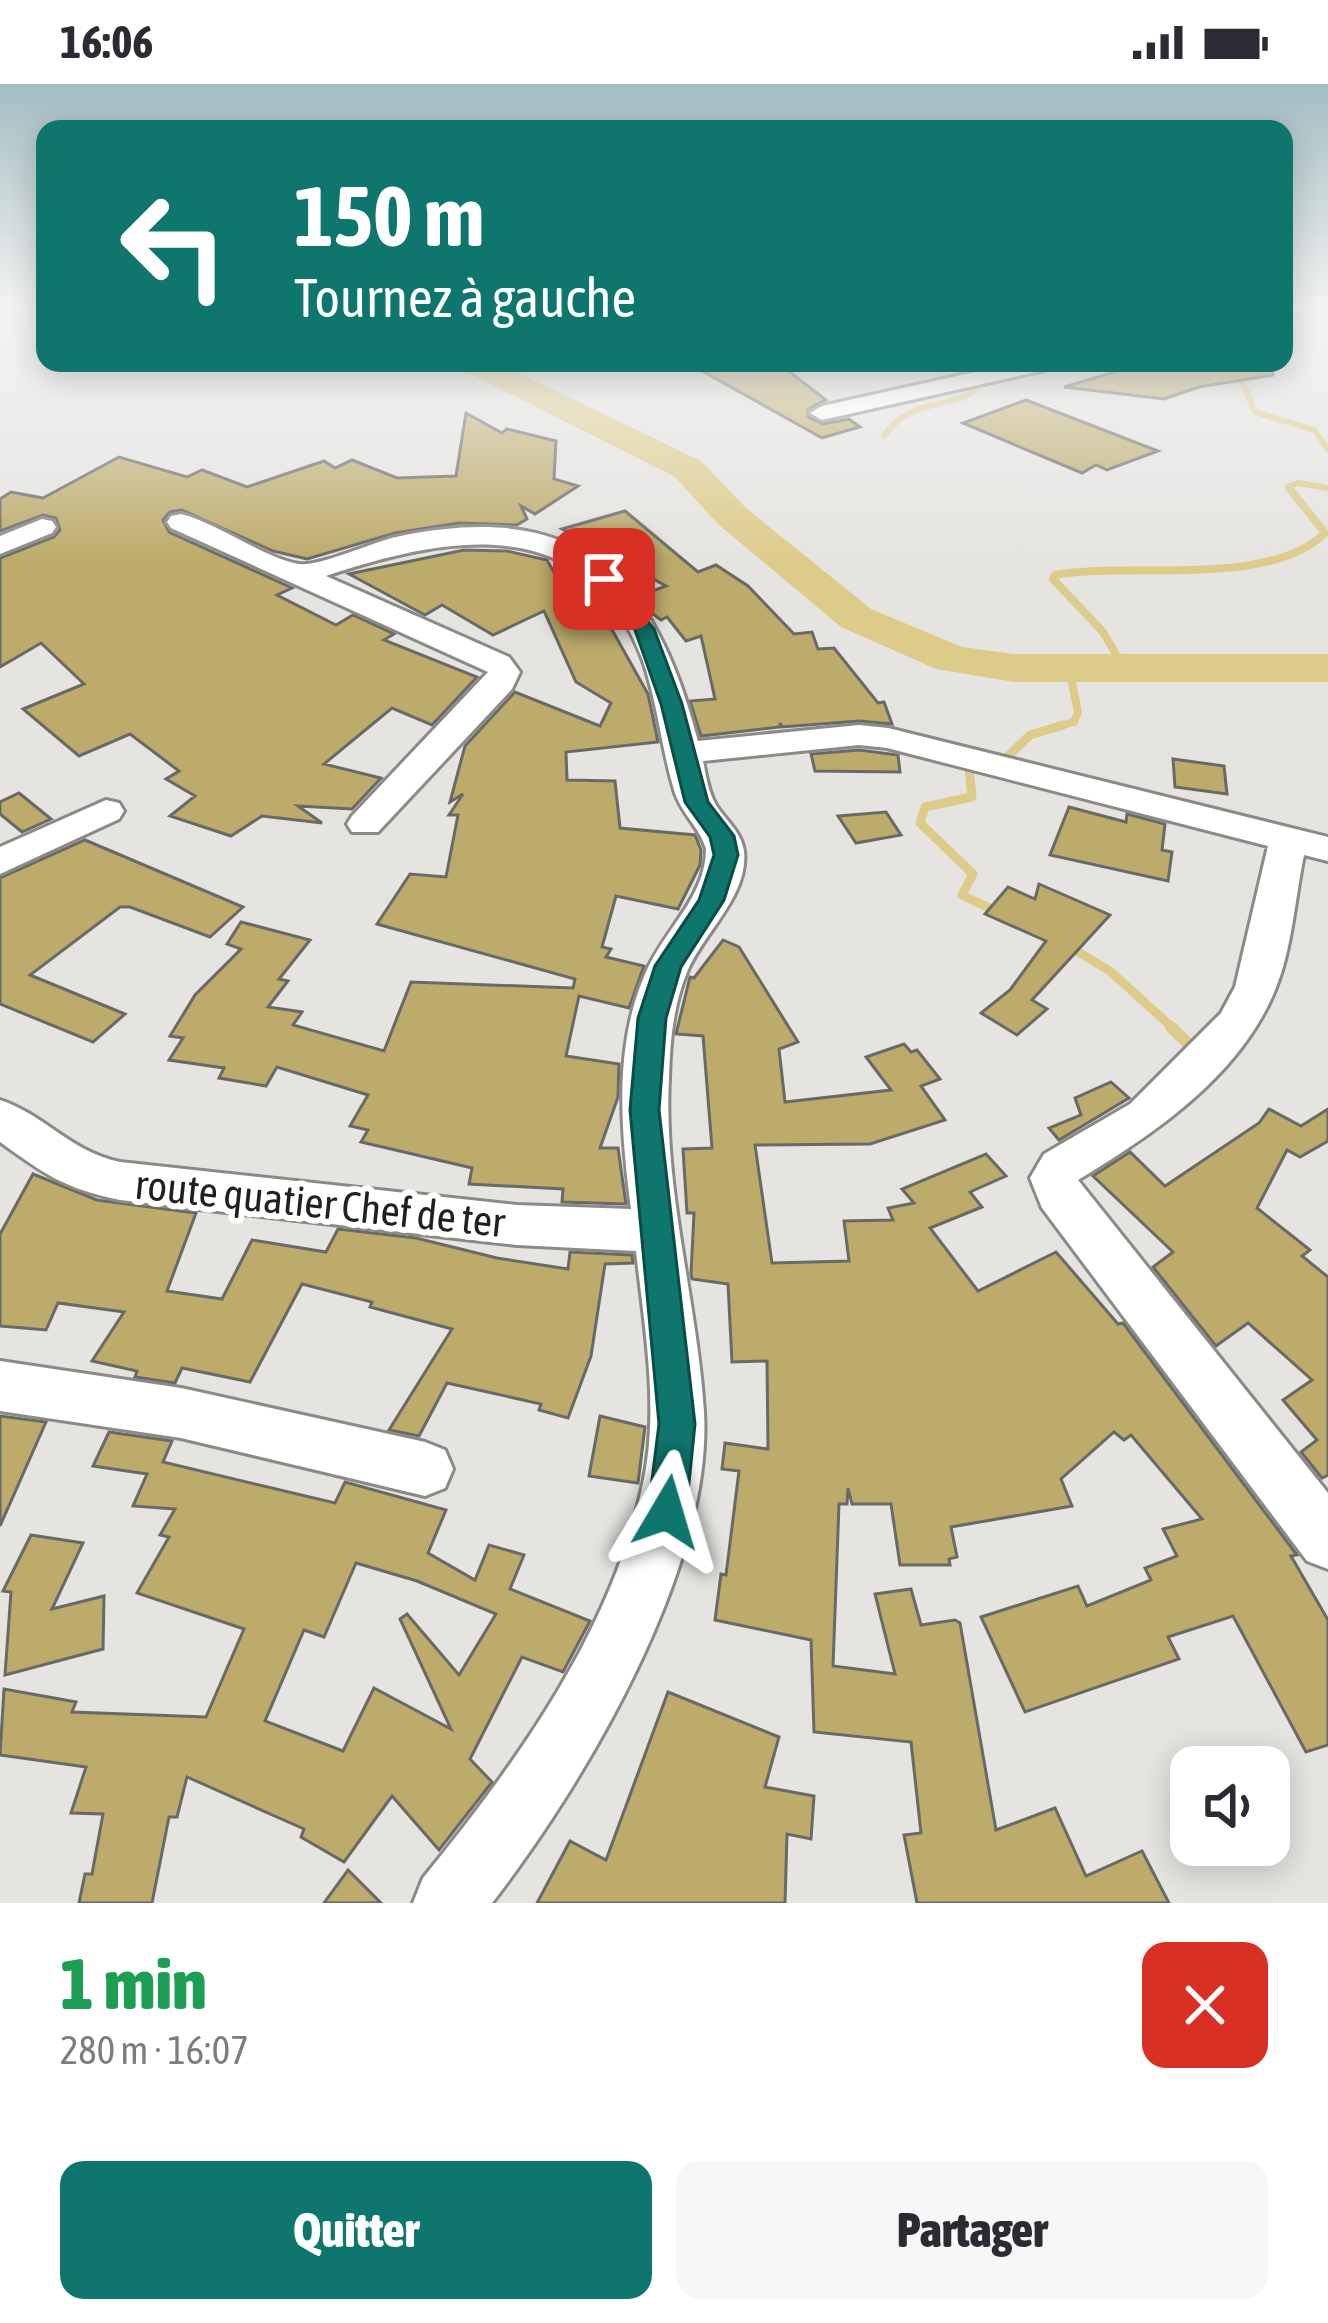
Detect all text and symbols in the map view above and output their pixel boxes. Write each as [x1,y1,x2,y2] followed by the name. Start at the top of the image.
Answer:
[60,16,154,68] text: 16:06
[96,168,252,324] icon: left
[294,168,484,264] text: 150 m
[294,267,636,328] text: Tournez à gauche
[553,528,655,630] pin
[571,546,637,612] icon: arrive
[133,1160,508,1246] street label: route quatier Chef de ter
[604,1449,730,1575] position arrow
[1170,1746,1290,1866] map controls
[1170,1746,1290,1866] button: sound
[60,1942,207,2024] text: 1 min
[1142,1942,1268,2068] button: close
[60,2028,249,2072] text: 280 m · 16:07
[60,2161,652,2299] button: Quitter
[676,2161,1268,2299] button: Partager

